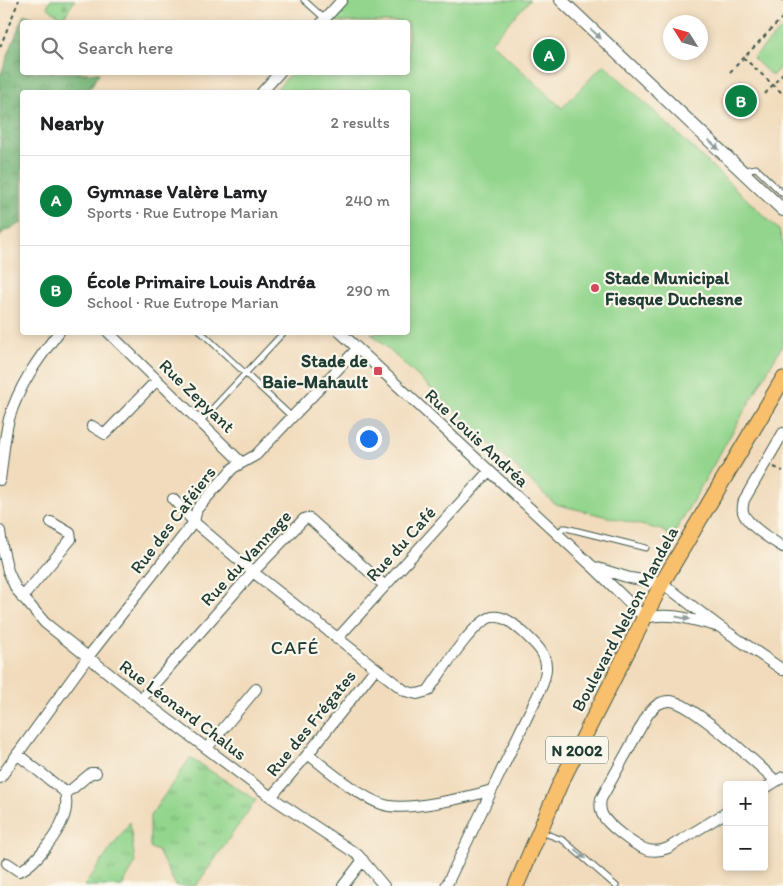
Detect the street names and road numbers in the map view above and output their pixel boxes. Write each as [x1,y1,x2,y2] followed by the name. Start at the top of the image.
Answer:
[155,355,240,438] street label: Rue Zepyant
[420,384,534,492] street label: Rue Louis Andréa
[125,462,221,578] street label: Rue des Caféiers
[361,502,441,586] street label: Rue du Café
[196,505,296,611] street label: Rue du Vannage
[567,522,683,715] street label: Boulevard Nelson Mandela
[115,655,251,765] street label: Rue Léonard Chalus
[261,665,361,781] street label: Rue des Frégates
[546,736,608,764] road number: N 2002

